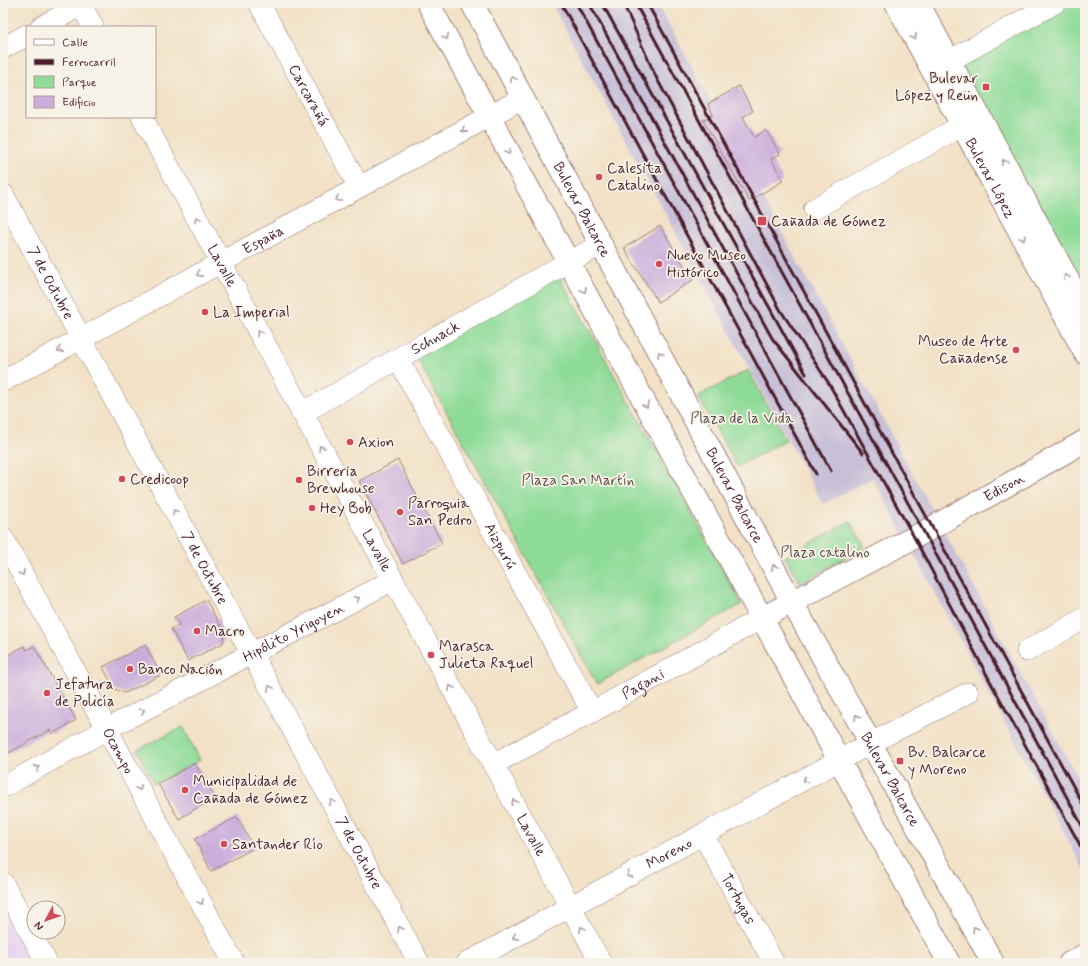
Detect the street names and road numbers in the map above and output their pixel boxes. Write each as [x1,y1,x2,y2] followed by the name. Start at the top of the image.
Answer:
[283,61,333,130] street label: Carcarañá
[960,135,1020,222] street label: Bulevar López
[548,159,615,261] street label: Bulevar Balcarce
[239,221,288,260] street label: España
[202,241,241,291] street label: Lavalle
[22,243,78,323] street label: 7 de Octubre
[408,317,463,360] street label: Schnack
[700,444,768,547] street label: Bulevar Balcarce
[980,468,1028,507] street label: Edison
[479,520,521,573] street label: Aizpurú
[357,526,396,576] street label: Lavalle
[177,528,232,608] street label: 7 de Octubre
[239,598,348,668] street label: Hipólito Yrigoyen
[619,665,668,705] street label: Pagani
[97,725,138,778] street label: Ocampo
[855,729,924,831] street label: Bulevar Balcarce
[511,811,550,860] street label: Lavalle
[331,813,386,893] street label: 7 de Octubre
[643,833,696,875] street label: Moreno
[715,870,760,929] street label: Tortugas

